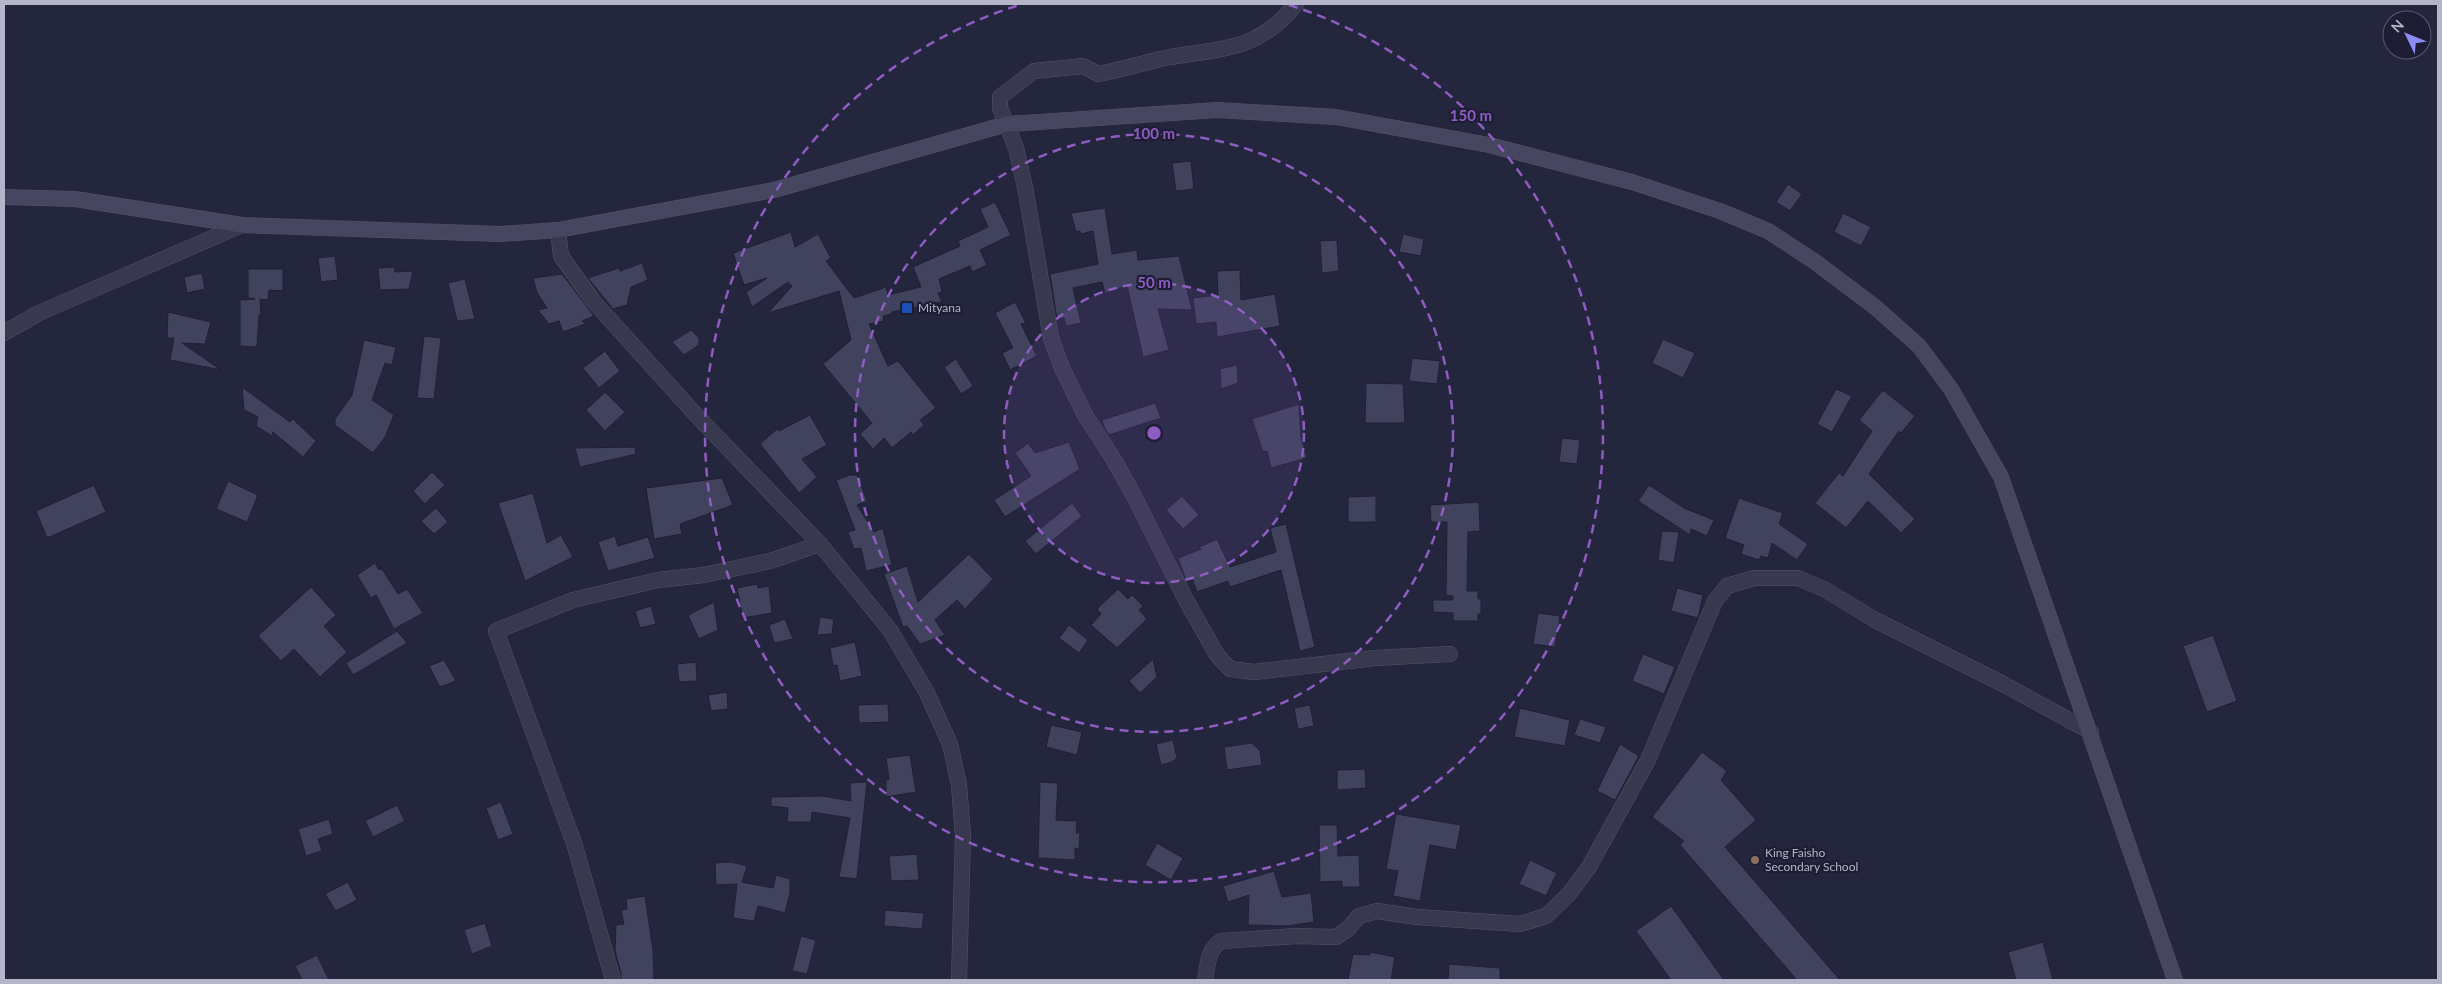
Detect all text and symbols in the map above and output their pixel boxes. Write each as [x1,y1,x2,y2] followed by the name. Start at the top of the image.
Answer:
[2382,10,2432,60] north arrow
[2387,16,2407,36] text: N
[1450,106,1492,124] text: 150 m
[1133,124,1175,142] text: 100 m
[1137,273,1171,291] text: 50 m
[918,300,961,315] place label: Mityana
[900,301,914,315] marker: Mityana
[1145,424,1163,442] centre of rings
[1765,845,1858,874] place label: King Faisho Secondary School
[1749,854,1761,866] marker: King Faisho Secondary School

